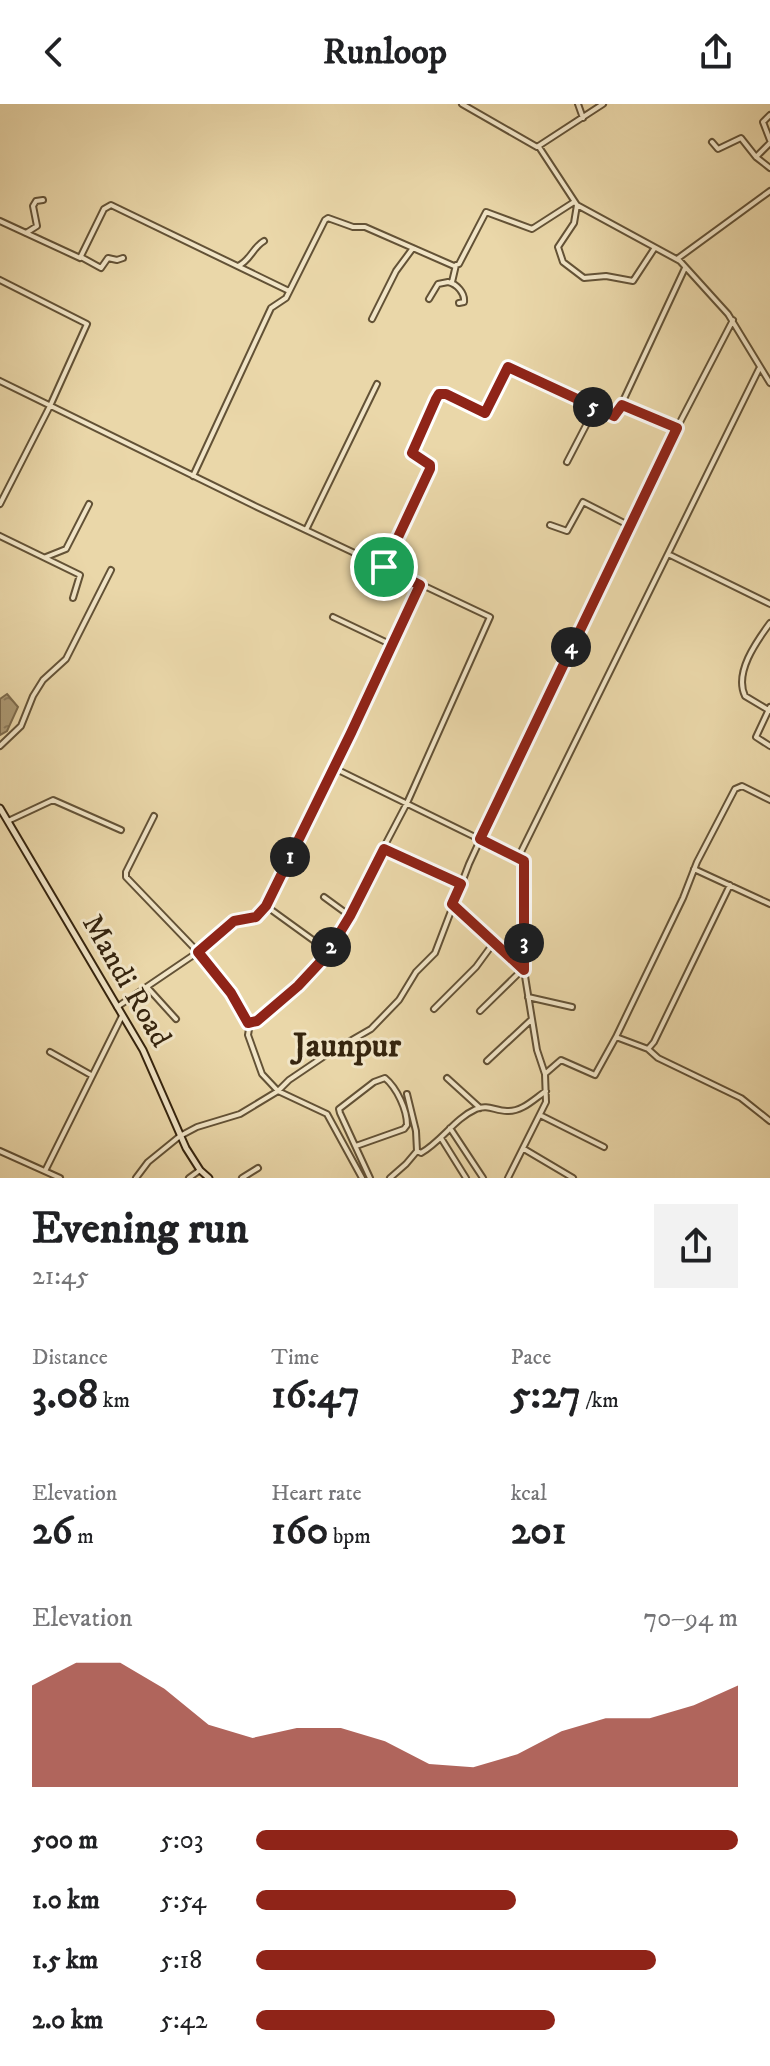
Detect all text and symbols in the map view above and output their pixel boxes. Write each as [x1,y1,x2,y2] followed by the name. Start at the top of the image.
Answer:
[32,30,76,74] icon: back
[323,30,447,75] text: Runloop
[694,30,738,74] icon: share
[573,387,613,427] pin: 5
[588,393,598,420] text: 5
[350,533,418,601] pin
[362,545,406,589] icon: arrive
[551,627,591,667] pin: 4
[565,633,577,660] text: 4
[270,837,310,877] pin: 1
[286,843,294,870] text: 1
[73,908,179,1054] street label: Mandi Road
[504,923,544,963] pin: 3
[311,927,351,967] pin: 2
[520,929,528,956] text: 3
[326,933,336,960] text: 2
[289,1025,401,1067] district label: Jaunpur
[32,1202,249,1257] text: Evening run
[654,1204,738,1288] button: share
[32,1260,89,1293] text: 21:45
[32,1344,108,1371] text: Distance
[271,1344,319,1371] text: Time
[511,1344,551,1371] text: Pace
[32,1371,98,1421] text: 3.08
[271,1371,360,1421] text: 16:47
[511,1371,581,1421] text: 5:27
[98,1387,130,1414] text: km
[581,1387,619,1414] text: /km
[32,1480,117,1507] text: Elevation
[271,1480,362,1507] text: Heart rate
[511,1480,547,1507] text: kcal
[32,1507,72,1557] text: 26
[271,1507,328,1557] text: 160
[511,1507,566,1557] text: 201
[72,1523,94,1550] text: m
[328,1523,371,1550] text: bpm
[32,1602,133,1635] text: Elevation
[644,1602,738,1635] text: 70–94 m
[32,1824,98,1857] text: 500 m
[160,1824,203,1857] text: 5:03
[32,1884,100,1917] text: 1.0 km
[160,1884,206,1917] text: 5:54
[32,1944,98,1977] text: 1.5 km
[160,1944,202,1977] text: 5:18
[32,2004,103,2037] text: 2.0 km
[160,2004,207,2037] text: 5:42

